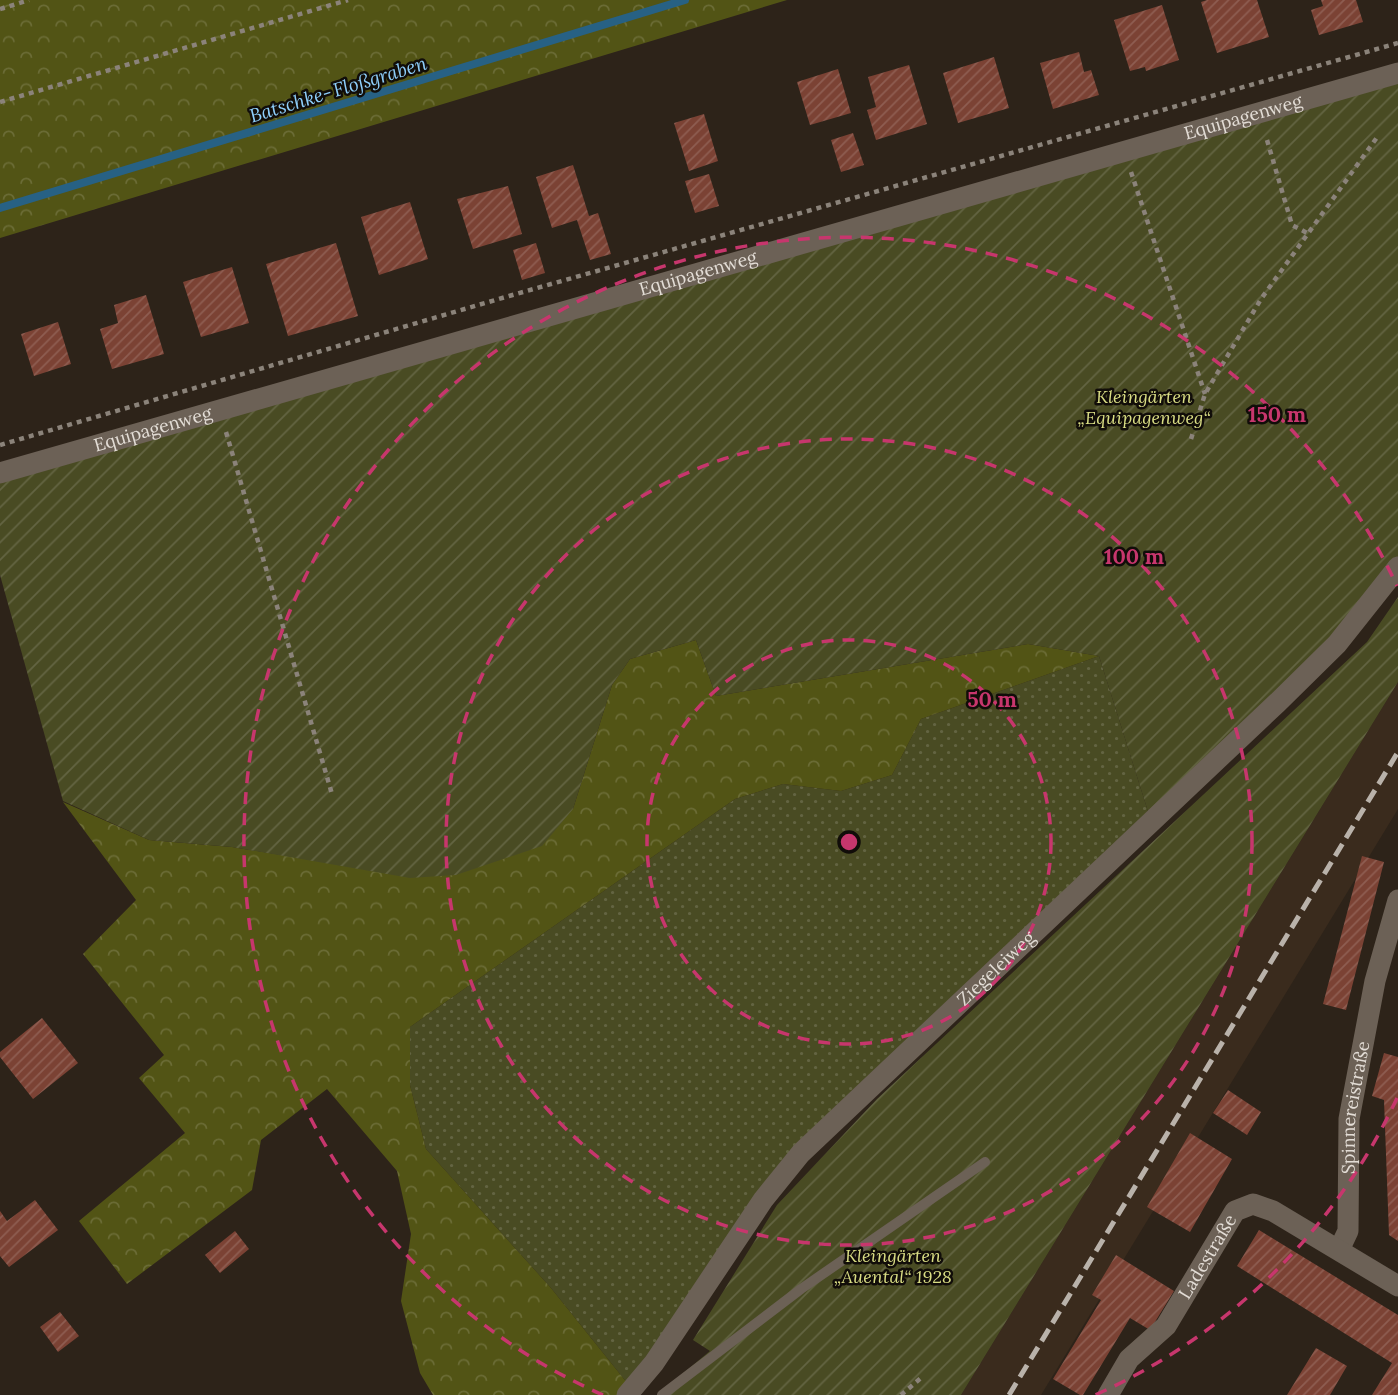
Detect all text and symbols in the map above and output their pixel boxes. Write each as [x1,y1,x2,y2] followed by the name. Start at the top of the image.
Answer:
[246,50,430,127] water label: Batschke‐Floßgraben
[1181,89,1306,145] street label: Equipagenweg
[636,245,760,301] street label: Equipagenweg
[1078,385,1210,429] park label: Kleingärten „Equipagenweg“
[91,401,215,457] street label: Equipagenweg
[1248,401,1306,428] text: 150 m
[1104,543,1164,570] text: 100 m
[967,686,1017,713] text: 50 m
[837,830,861,854] centre of rings
[952,925,1040,1010] street label: Ziegeleiweg
[1337,1039,1375,1174] street label: Spinnereistraße
[1173,1210,1242,1303] street label: Ladestraße
[834,1244,952,1288] park label: Kleingärten „Auental“ 1928

